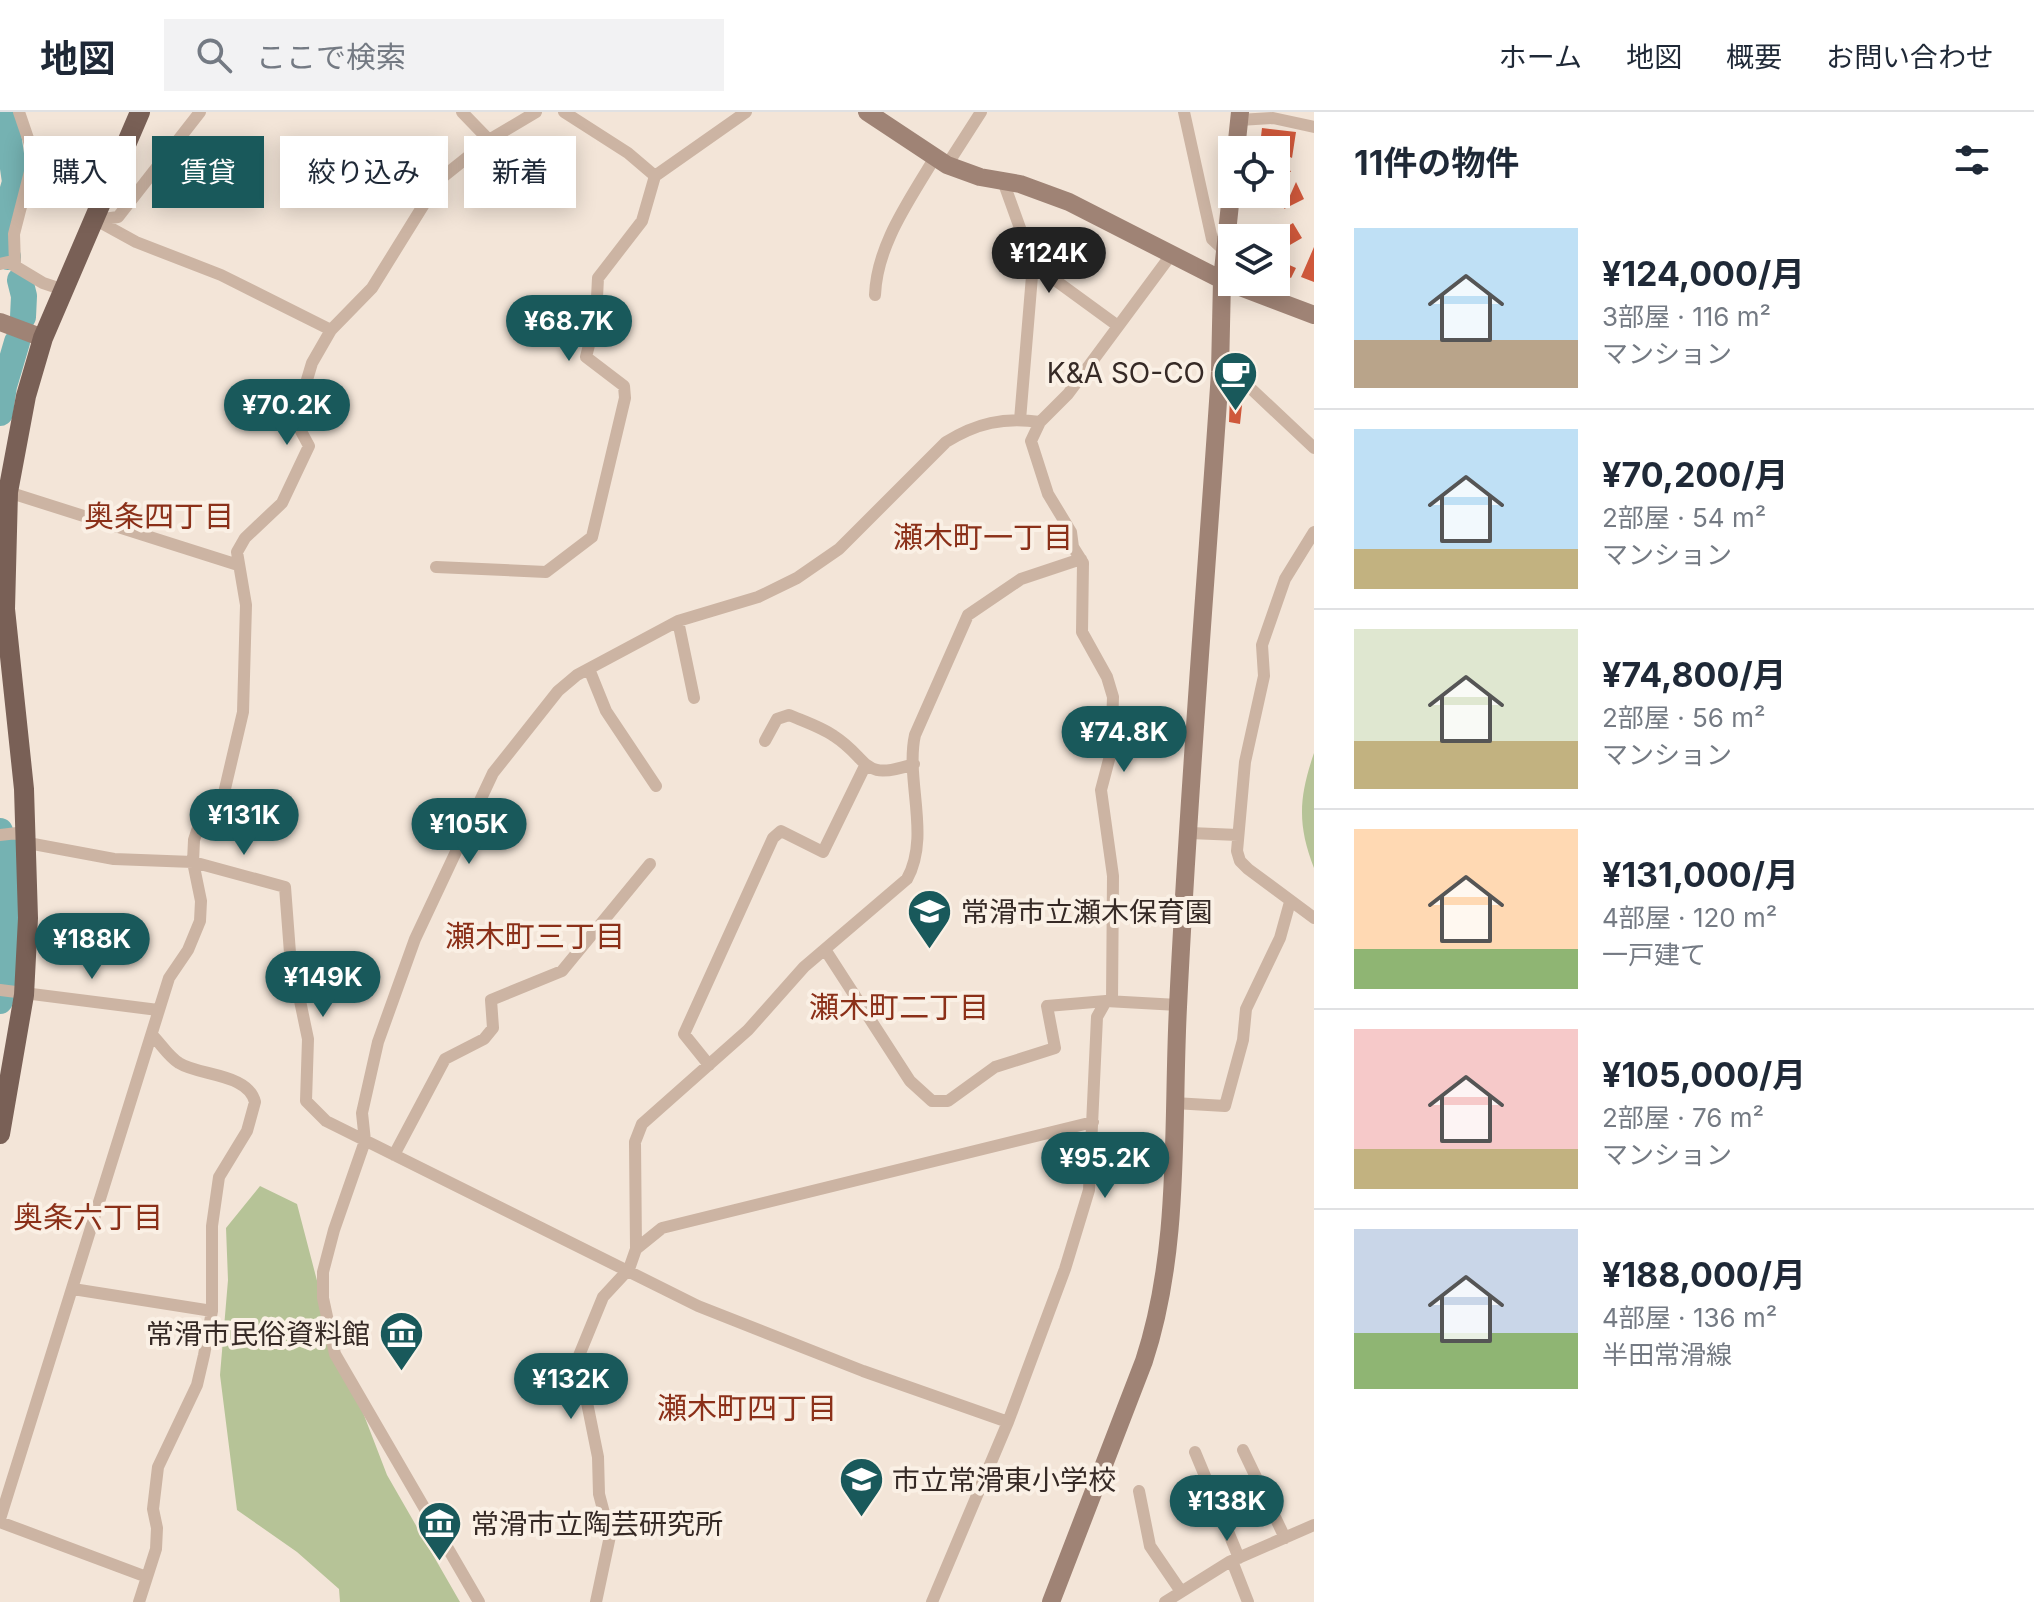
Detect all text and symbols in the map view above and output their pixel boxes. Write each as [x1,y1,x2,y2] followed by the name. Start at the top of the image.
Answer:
[164,19,724,91] search box
[192,33,236,77] icon: search
[40,35,116,81] text: 地図
[256,39,406,75] text: ここで検索
[1499,40,1582,74] text: ホーム
[1626,40,1682,74] text: 地図
[1726,40,1782,74] text: 概要
[1826,40,1994,74] text: お問い合わせ
[24,136,136,208] chip: 購入
[152,136,264,208] chip: 賃貸
[280,136,448,208] chip: 絞り込み
[464,136,576,208] chip: 新着
[1218,136,1290,296] map controls
[1218,136,1290,208] button: locate
[1950,138,1994,182] icon: filters
[1354,142,1519,183] text: 11件の物件
[1218,224,1290,296] button: layers
[993,227,1105,295] pin: ¥124K
[1010,237,1088,268] text: ¥124K
[1602,253,1805,294] text: ¥124,000/月
[1418,260,1514,356] icon: home
[504,295,634,363] pin: ¥68.7K
[1602,301,1771,332] text: 3部屋 · 116 m²
[524,305,614,336] text: ¥68.7K
[1602,338,1732,369] text: マンション
[1212,349,1260,412] cafe icon: K&A SO-CO
[1047,356,1205,390] place label: K&A SO-CO
[222,379,352,447] pin: ¥70.2K
[242,389,332,420] text: ¥70.2K
[1602,454,1788,495] text: ¥70,200/月
[1418,461,1514,557] icon: home
[84,498,234,534] district label: 奥条四丁目
[1602,502,1766,533] text: 2部屋 · 54 m²
[893,519,1073,555] district label: 瀬木町一丁目
[1602,539,1732,570] text: マンション
[1602,654,1787,695] text: ¥74,800/月
[1418,661,1514,757] icon: home
[1602,702,1765,733] text: 2部屋 · 56 m²
[1059,706,1189,774] pin: ¥74.8K
[1080,716,1168,747] text: ¥74.8K
[1602,739,1732,770] text: マンション
[188,789,300,857] pin: ¥131K
[413,798,525,866] pin: ¥105K
[208,799,280,830] text: ¥131K
[430,808,508,839] text: ¥105K
[1602,854,1799,895] text: ¥131,000/月
[1418,861,1514,957] icon: home
[906,888,954,951] school or university icon: 常滑市立瀬木保育園
[961,895,1213,929] place label: 常滑市立瀬木保育園
[1602,902,1777,933] text: 4部屋 · 120 m²
[36,913,148,981] pin: ¥188K
[445,918,625,954] district label: 瀬木町三丁目
[53,923,131,954] text: ¥188K
[1602,939,1706,970] text: 一戸建て
[267,951,379,1019] pin: ¥149K
[283,961,363,992] text: ¥149K
[809,989,989,1025] district label: 瀬木町二丁目
[1602,1054,1806,1095] text: ¥105,000/月
[1418,1061,1514,1157] icon: home
[1602,1102,1764,1133] text: 2部屋 · 76 m²
[1040,1132,1170,1200] pin: ¥95.2K
[1602,1139,1732,1170] text: マンション
[1059,1142,1151,1173] text: ¥95.2K
[13,1199,163,1235] district label: 奥条六丁目
[1602,1254,1806,1295] text: ¥188,000/月
[1418,1261,1514,1357] icon: home
[1602,1302,1777,1333] text: 4部屋 · 136 m²
[377,1310,425,1373] museum icon: 常滑市民俗資料館
[146,1317,370,1351] place label: 常滑市民俗資料館
[1602,1339,1732,1370] text: 半田常滑線
[515,1353,627,1421] pin: ¥132K
[532,1363,610,1394] text: ¥132K
[657,1390,837,1426] district label: 瀬木町四丁目
[837,1456,885,1519] school or university icon: 市立常滑東小学校
[892,1463,1116,1497] place label: 市立常滑東小学校
[1171,1475,1283,1543] pin: ¥138K
[1188,1485,1266,1516] text: ¥138K
[416,1500,464,1563] museum icon: 常滑市立陶芸研究所
[471,1507,723,1541] place label: 常滑市立陶芸研究所

